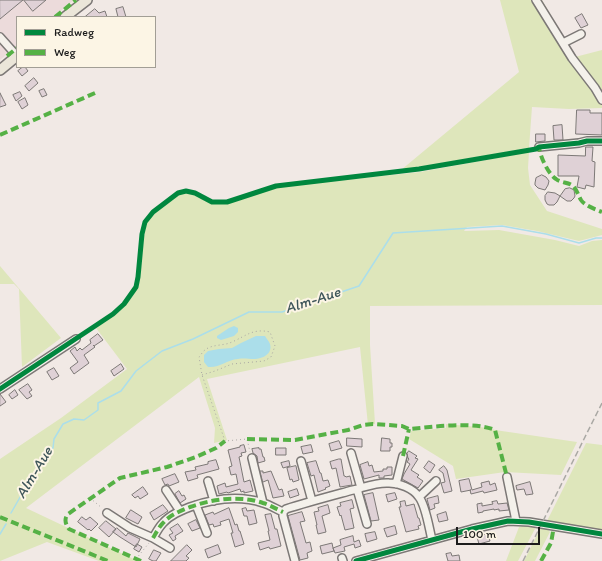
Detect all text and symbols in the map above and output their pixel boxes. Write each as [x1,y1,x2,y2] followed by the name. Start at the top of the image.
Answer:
[16,16,156,68] legend
[54,25,94,39] text: Radweg
[54,45,76,59] text: Weg
[283,284,343,318] water label: Alm-Aue
[13,444,57,502] water label: Alm-Aue
[458,519,542,545] scale bar
[463,527,496,541] text: 100 m

